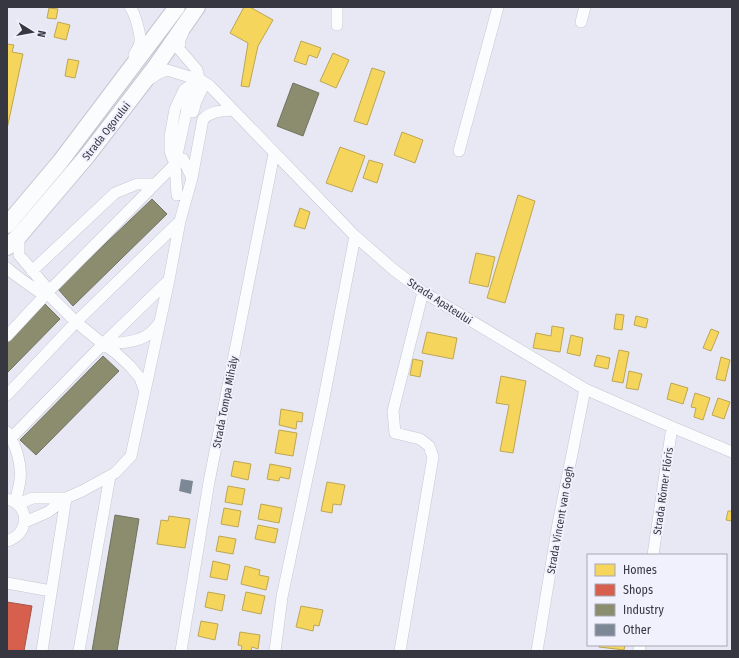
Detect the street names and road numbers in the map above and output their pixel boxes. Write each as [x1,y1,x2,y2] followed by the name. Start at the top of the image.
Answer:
[80,99,133,163] street label: Strada Ogorului
[405,276,475,327] street label: Strada Apateului
[210,355,241,449] street label: Strada Tompa Mihály
[651,446,676,536] street label: Strada Rómer Flóris
[545,465,576,575] street label: Strada Vincent van Gogh

